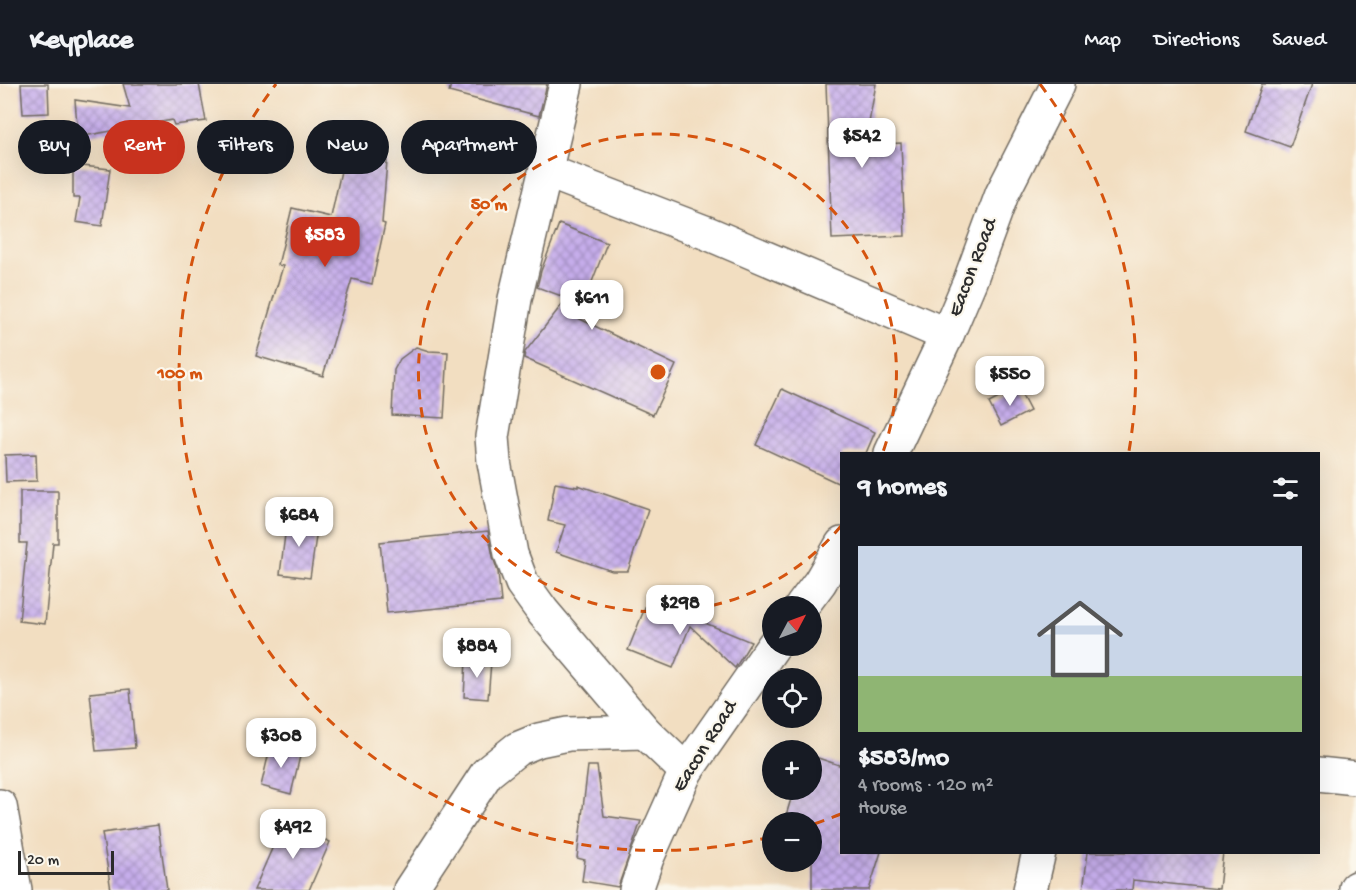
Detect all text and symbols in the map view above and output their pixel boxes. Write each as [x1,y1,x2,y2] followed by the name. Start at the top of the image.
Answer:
[30,25,133,58] text: Keyplace
[1084,29,1121,54] text: Map
[1154,29,1239,54] text: Directions
[1272,29,1326,54] text: Saved
[826,118,898,169] pin: $542
[18,120,91,174] chip: Buy
[103,120,185,174] chip: Rent
[197,120,294,174] chip: Filters
[306,120,389,174] chip: New
[401,120,537,174] chip: Apartment
[843,126,881,149] text: $542
[471,195,508,216] text: 50 m
[944,214,1005,321] street label: Eacon Road
[289,217,361,268] pin: $583
[305,225,345,248] text: $583
[556,280,628,331] pin: $611
[574,288,610,311] text: $611
[974,356,1046,407] pin: $550
[648,362,668,382] centre of rings
[157,364,203,385] text: 100 m
[989,364,1031,387] text: $550
[1269,472,1302,505] icon: filters
[858,473,946,504] text: 9 homes
[263,497,335,548] pin: $684
[279,505,319,528] text: $684
[644,585,716,636] pin: $298
[1026,585,1134,693] icon: home
[660,593,700,616] text: $298
[762,596,822,656] north arrow
[762,596,822,872] map controls
[441,628,513,679] pin: $884
[457,636,497,659] text: $884
[762,668,822,728] button: locate
[668,695,745,798] street label: Eacon Road
[245,718,317,769] pin: $308
[260,726,302,749] text: $308
[762,740,822,800] button: +
[858,744,949,775] text: $583/mo
[858,775,993,798] text: 4 rooms · 120 m²
[858,798,907,821] text: House
[257,809,329,860] pin: $492
[762,812,822,872] button: −
[274,817,312,840] text: $492
[18,848,114,876] scale bar
[27,852,59,871] text: 20 m

